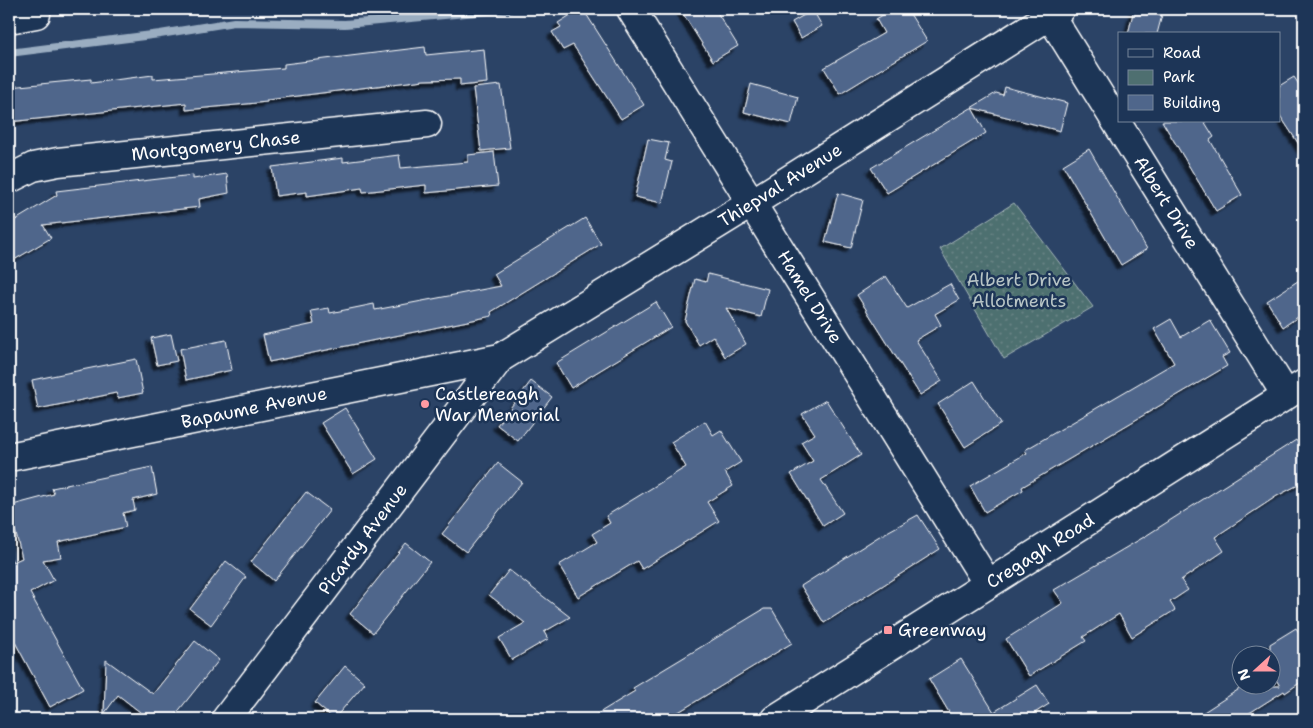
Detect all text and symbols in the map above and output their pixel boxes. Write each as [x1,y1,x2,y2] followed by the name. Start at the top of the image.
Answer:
[1118,32,1280,122] legend
[1163,43,1201,63] text: Road
[1163,67,1195,87] text: Park
[1163,93,1220,113] text: Building
[130,125,301,166] street label: Montgomery Chase
[714,137,847,233] street label: Thiepval Avenue
[1128,152,1204,254] street label: Albert Drive
[772,246,848,348] street label: Hamel Drive
[966,268,1072,313] park label: Albert Drive Allotments
[179,381,329,434] street label: Bapaume Avenue
[435,382,560,427] place label: Castlereagh War Memorial
[419,398,431,410] marker: Castlereagh War Memorial
[313,478,413,600] street label: Picardy Avenue
[982,508,1099,594] street label: Cregagh Road
[898,618,987,642] place label: Greenway
[882,624,894,636] marker: Greenway
[1230,646,1280,696] north arrow
[1233,666,1254,683] text: N

